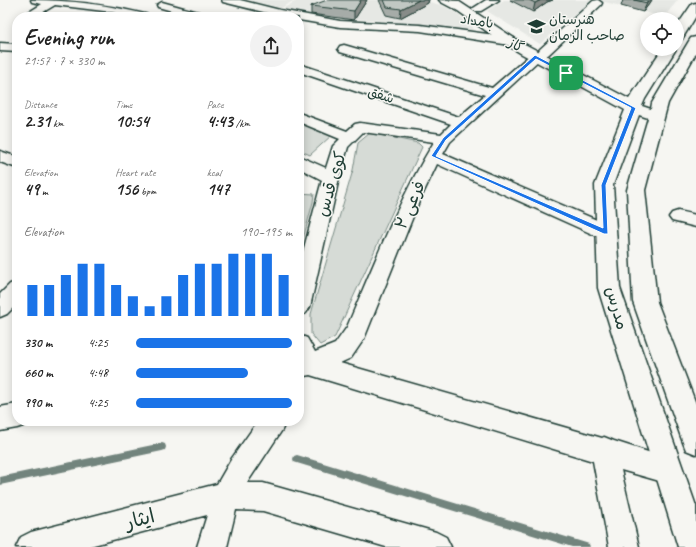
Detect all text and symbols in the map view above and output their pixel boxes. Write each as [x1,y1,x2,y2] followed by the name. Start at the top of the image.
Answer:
[459,10,495,32] street label: بامداد
[549,11,625,44] place label: هنرستان صاحب الزمان
[640,12,684,56] map controls
[640,12,684,56] button: locate
[526,17,546,37] school or university icon: هنرستان صاحب الزمان
[24,24,114,52] text: Evening run
[250,25,292,67] button: share
[504,33,527,56] street label: گاز
[24,53,105,69] text: 21:57 · 7 × 330 m
[549,56,583,90] pin
[555,62,577,84] icon: arrive
[366,83,396,107] street label: شفق
[24,97,57,111] text: Distance
[115,97,132,111] text: Time
[207,97,224,111] text: Pace
[24,111,50,132] text: 2.31
[115,111,149,132] text: 10:54
[207,111,233,132] text: 4:43
[50,116,64,130] text: km
[233,116,250,130] text: /km
[311,149,351,219] street label: کوی قدس
[24,165,58,179] text: Elevation
[115,165,155,179] text: Heart rate
[207,165,221,179] text: kcal
[390,178,430,232] street label: فرعی ۲
[24,179,39,200] text: 49
[115,179,138,200] text: 156
[207,179,230,200] text: 147
[39,184,48,198] text: m
[138,184,156,198] text: bpm
[24,224,64,240] text: Elevation
[241,224,292,240] text: 190–195 m
[601,284,633,332] street label: مدرس
[24,335,52,351] text: 330 m
[88,335,108,351] text: 4:25
[24,365,53,381] text: 660 m
[88,365,108,381] text: 4:48
[24,395,52,411] text: 990 m
[88,395,108,411] text: 4:25
[120,503,158,535] street label: ایثار

